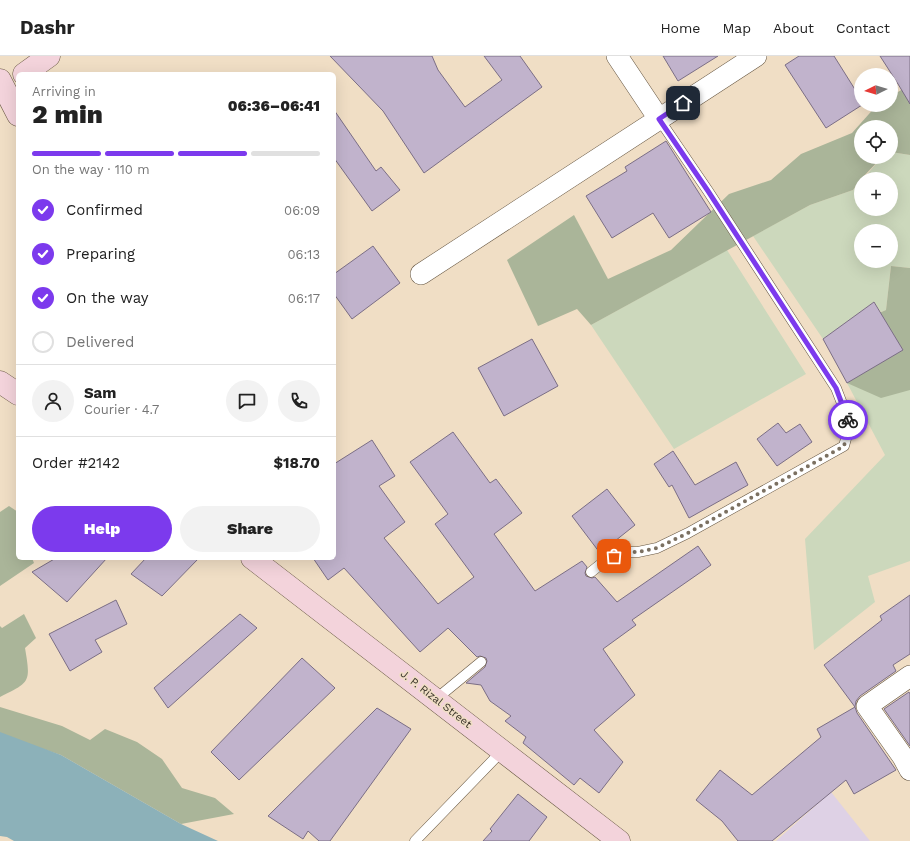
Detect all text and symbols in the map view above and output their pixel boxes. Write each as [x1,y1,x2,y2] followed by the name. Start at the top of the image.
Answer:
[20,16,75,39] text: Dashr
[660,20,700,36] text: Home
[722,20,751,36] text: Map
[773,20,814,36] text: About
[836,20,890,36] text: Contact
[854,68,898,112] north arrow
[854,68,898,268] map controls
[32,84,96,99] text: Arriving in
[666,86,700,120] pin
[672,92,694,114] icon: home
[228,97,320,115] text: 06:36–06:41
[32,99,103,129] text: 2 min
[854,120,898,164] button: locate
[32,162,150,177] text: On the way · 110 m
[854,172,898,216] button: +
[32,199,54,221] icon: check
[66,201,143,219] text: Confirmed
[284,203,320,218] text: 06:09
[854,224,898,268] button: −
[32,243,54,265] icon: check
[66,245,135,263] text: Preparing
[288,247,320,262] text: 06:13
[32,287,54,309] icon: check
[66,289,148,307] text: On the way
[288,291,320,306] text: 06:17
[66,333,134,351] text: Delivered
[32,380,74,422] button: person
[226,380,268,422] button: chat
[278,380,320,422] button: phone
[84,384,116,402] text: Sam
[828,400,868,440] courier
[84,402,159,417] text: Courier · 4.7
[837,409,859,431] icon: bike
[32,454,120,472] text: Order #2142
[273,454,320,472] text: $18.70
[32,506,172,552] button: Help
[180,506,320,552] button: Share
[597,539,631,573] pin
[603,545,625,567] icon: bag
[398,667,475,731] street label: J. P. Rizal Street

